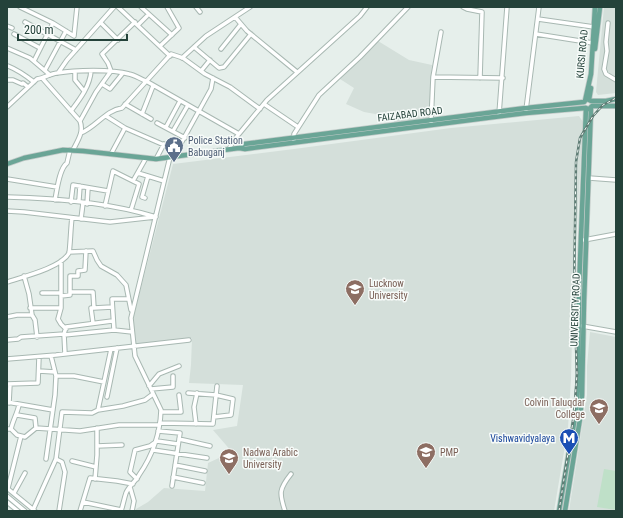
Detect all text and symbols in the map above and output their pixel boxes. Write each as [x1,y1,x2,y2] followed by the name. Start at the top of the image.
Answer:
[18,16,127,42] scale bar
[24,23,54,37] text: 200 m
[574,29,590,79] street label: KURSI ROAD
[377,105,443,123] street label: FAIZABAD ROAD
[163,135,185,163] public building icon: Police Station Babuganj
[188,135,243,158] place label: Police Station Babuganj
[568,273,582,347] street label: UNIVERSITY ROAD
[344,278,366,306] school or university icon: Lucknow University
[369,278,408,301] place label: Lucknow University
[524,397,585,420] place label: Colvin Taluqdar College
[588,397,610,425] school or university icon: Colvin Taluqdar College
[558,427,580,455] metro station icon: Vishwavidyalaya
[490,433,555,444] place label: Vishwavidyalaya
[415,441,437,469] school or university icon: PMP
[218,447,240,475] school or university icon: Nadwa Arabic University
[243,447,298,470] place label: Nadwa Arabic University
[440,447,459,458] place label: PMP

